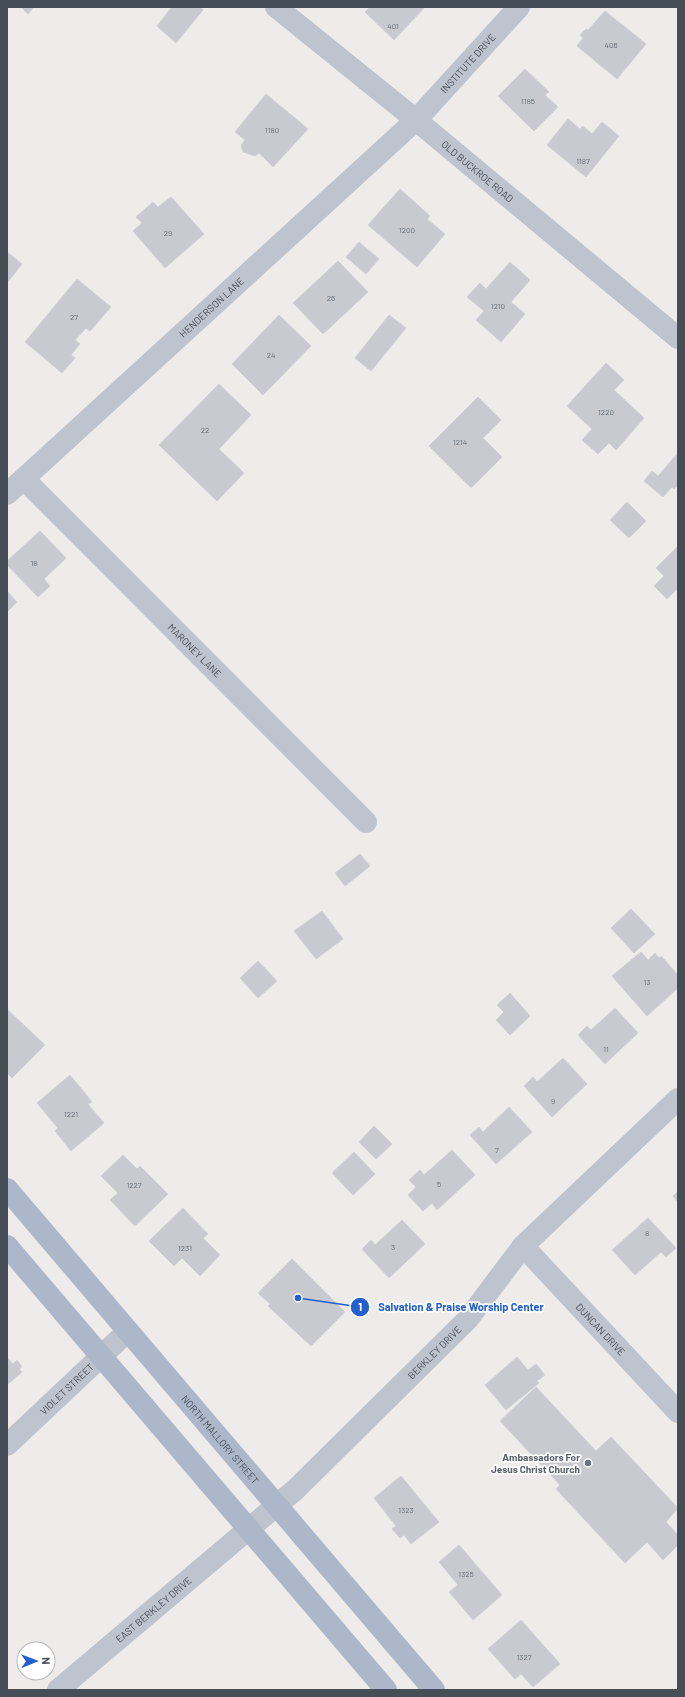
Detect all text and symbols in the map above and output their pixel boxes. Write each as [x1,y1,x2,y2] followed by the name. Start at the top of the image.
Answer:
[387,21,399,31] house number: 401
[438,31,498,95] street label: INSTITUTE DRIVE
[604,40,618,50] house number: 406
[521,96,535,106] house number: 1185
[265,125,279,135] house number: 1180
[439,138,516,205] street label: OLD BUCKROE ROAD
[576,156,590,166] house number: 1187
[399,225,415,235] house number: 1200
[164,228,172,238] house number: 29
[177,275,246,340] street label: HENDERSON LANE
[327,293,335,303] house number: 26
[491,301,505,311] house number: 1210
[70,312,78,322] house number: 27
[267,350,275,360] house number: 24
[598,407,614,417] house number: 1220
[201,425,209,435] house number: 22
[453,437,467,447] house number: 1214
[31,558,37,568] house number: 18
[166,621,224,680] street label: MARONEY LANE
[644,977,650,987] house number: 13
[603,1044,609,1054] house number: 11
[551,1096,555,1106] house number: 9
[64,1109,78,1119] house number: 1221
[495,1145,499,1155] house number: 7
[437,1179,441,1189] house number: 5
[126,1180,142,1190] house number: 1227
[645,1228,649,1238] house number: 8
[391,1242,395,1252] house number: 3
[178,1243,192,1253] house number: 1231
[350,1295,551,1318] callout: Salvation & Praise Worship Center
[358,1299,362,1313] text: 1
[378,1300,545,1313] text: Salvation & Praise Worship Center
[574,1301,628,1358] street label: DUNCAN DRIVE
[405,1323,464,1381] street label: BERKLEY DRIVE
[37,1360,96,1417] street label: VIOLET STREET
[179,1392,262,1487] street label: NORTH MALLORY STREET
[491,1451,580,1475] place label: Ambassadors For Jesus Christ Church
[583,1458,593,1468] marker: Ambassadors For Jesus Christ Church
[398,1505,414,1515] house number: 1323
[458,1569,474,1579] house number: 1325
[113,1574,194,1645] street label: EAST BERKLEY DRIVE
[16,1641,56,1681] north arrow
[517,1652,532,1662] house number: 1327
[40,1657,53,1665] text: N

